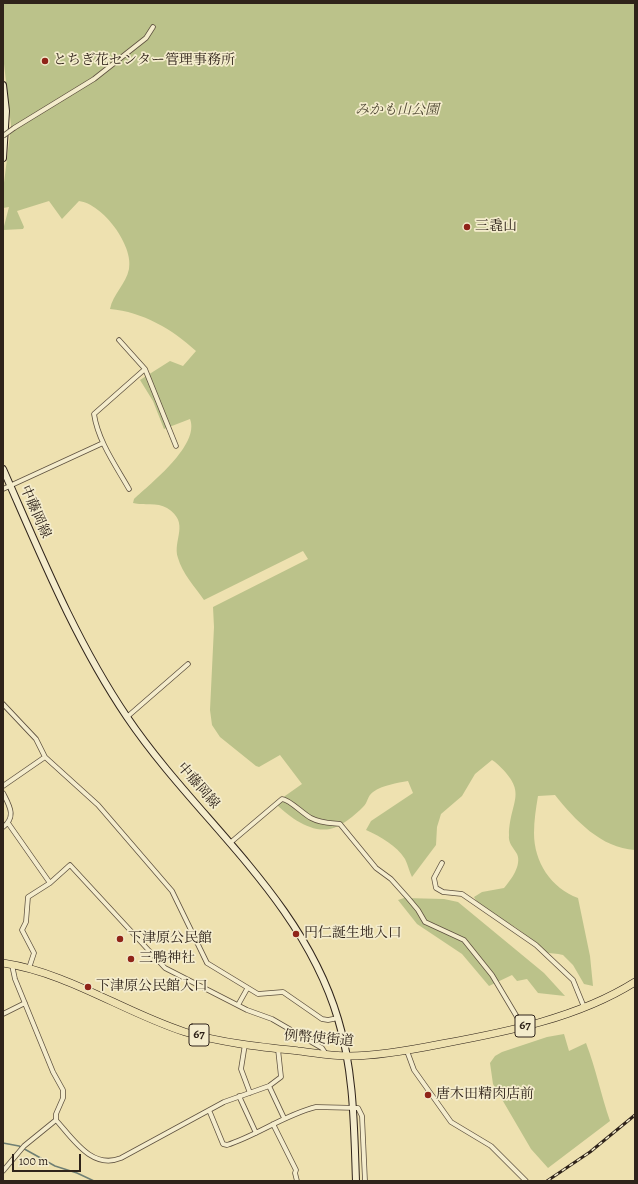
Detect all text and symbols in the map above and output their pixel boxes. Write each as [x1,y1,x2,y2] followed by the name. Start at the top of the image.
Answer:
[53,53,235,69] place label: とちぎ花センター管理事務所
[40,56,50,66] marker: とちぎ花センター管理事務所
[355,103,439,119] park label: みかも山公園
[475,219,517,235] place label: 三毳山
[462,222,472,232] marker: 三毳山
[16,483,54,541] street label: 中藤岡線
[173,759,223,813] street label: 中藤岡線
[304,926,402,942] place label: 円仁誕生地入口
[291,929,301,939] marker: 円仁誕生地入口
[128,931,212,947] place label: 下津原公民館
[115,934,125,944] marker: 下津原公民館
[139,951,195,967] place label: 三鴨神社
[126,954,136,964] marker: 三鴨神社
[96,979,208,995] place label: 下津原公民館入口
[83,982,93,992] marker: 下津原公民館入口
[515,1015,535,1037] road number: 67
[189,1024,209,1046] road number: 67
[283,1028,355,1050] street label: 例幣使街道
[436,1087,534,1103] place label: 唐木田精肉店前
[423,1090,433,1100] marker: 唐木田精肉店前
[14,1146,83,1172] scale bar
[19,1153,48,1169] text: 100 m

